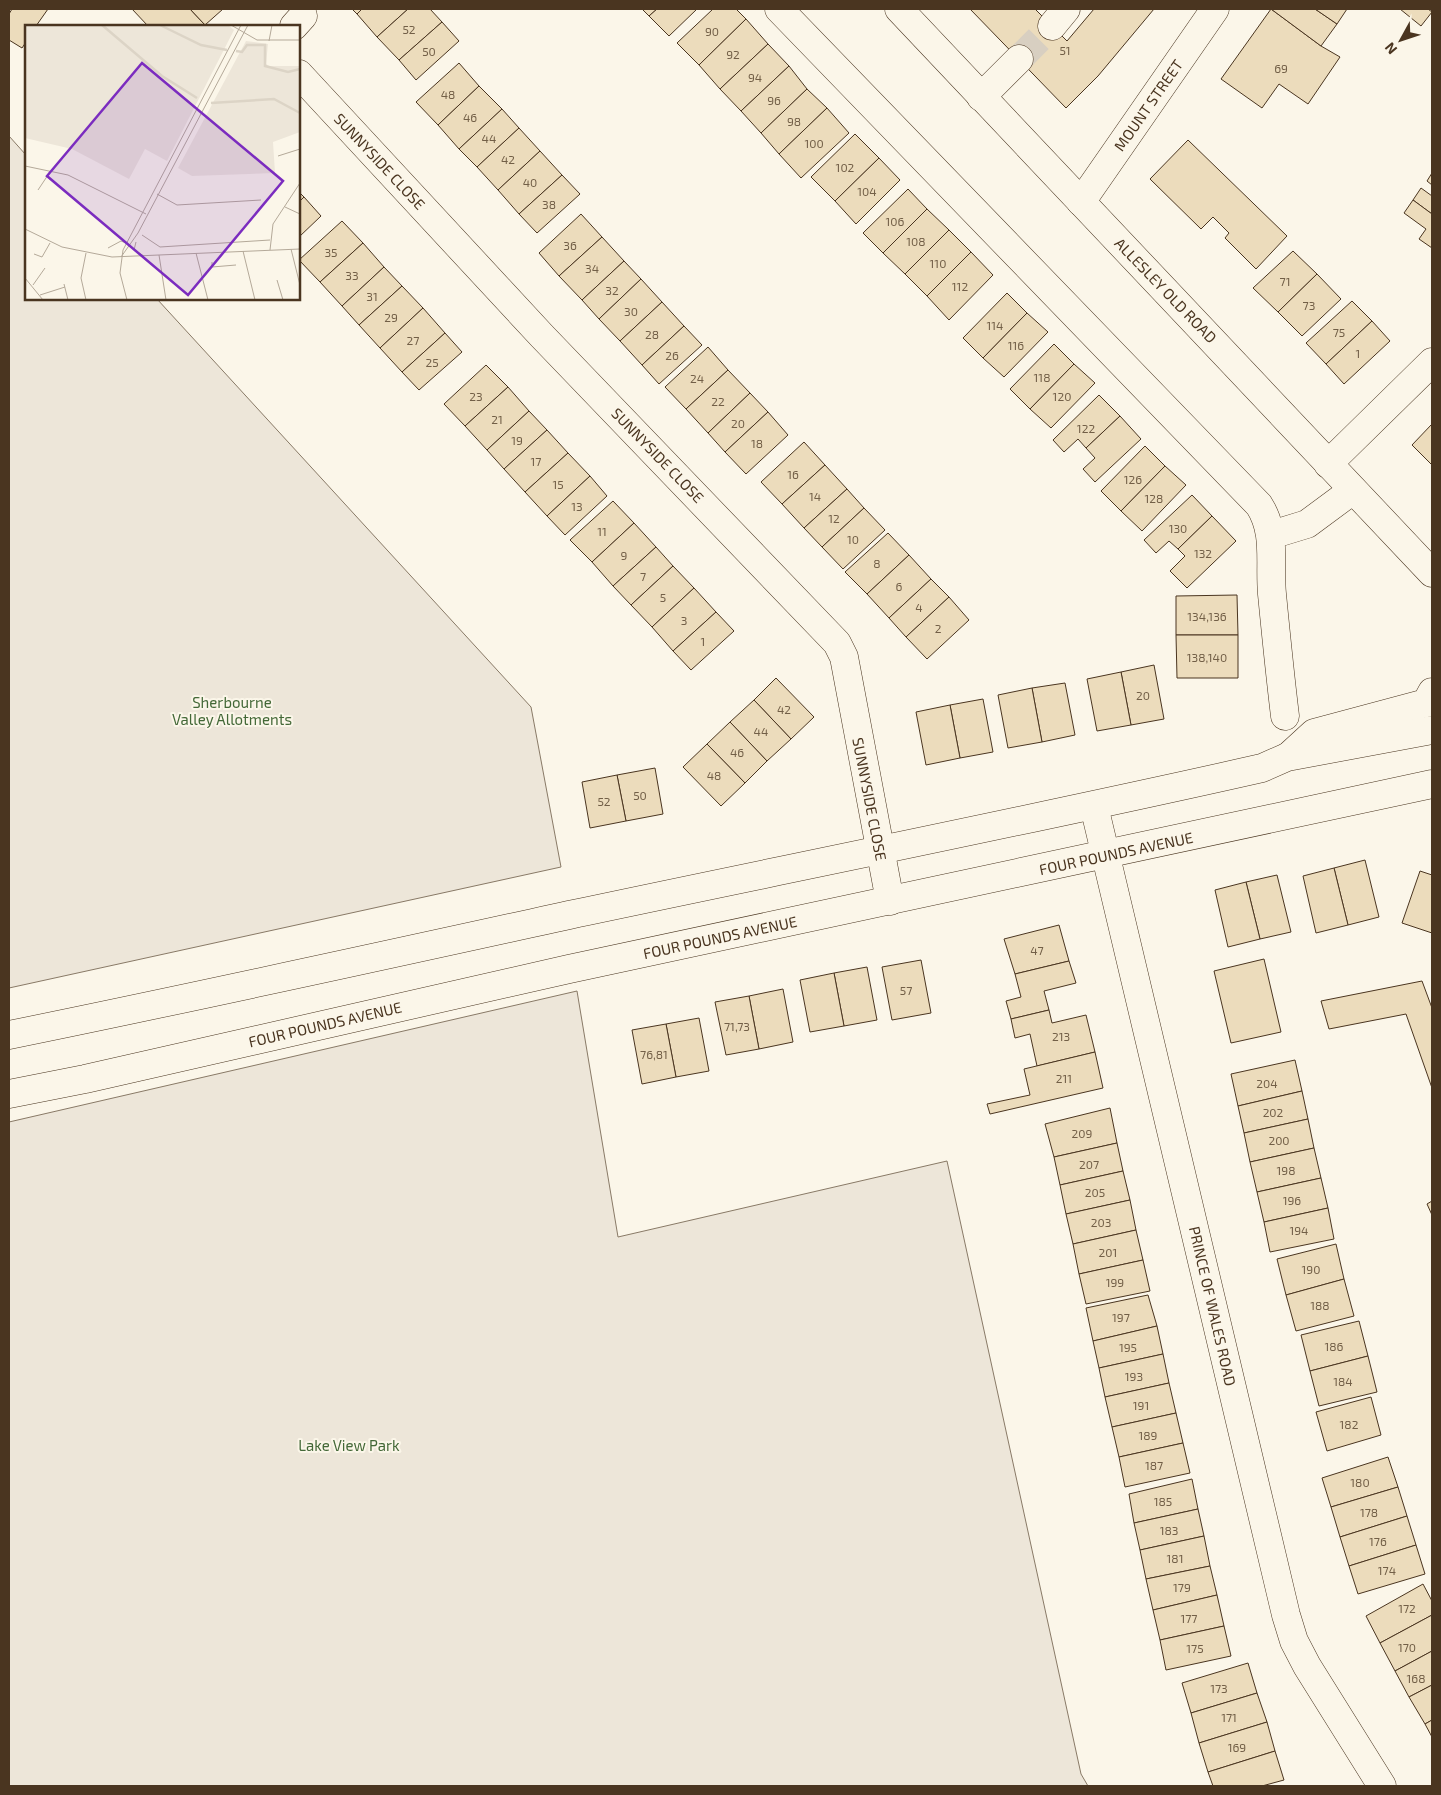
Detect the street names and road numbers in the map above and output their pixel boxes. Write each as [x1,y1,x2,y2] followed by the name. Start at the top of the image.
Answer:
[1110,56,1186,154] street label: MOUNT STREET
[331,109,429,213] street label: SUNNYSIDE CLOSE
[1111,234,1221,346] street label: ALLESLEY OLD ROAD
[608,404,708,506] street label: SUNNYSIDE CLOSE
[849,736,891,862] street label: SUNNYSIDE CLOSE
[1037,828,1195,878] street label: FOUR POUNDS AVENUE
[641,912,799,962] street label: FOUR POUNDS AVENUE
[247,998,403,1050] street label: FOUR POUNDS AVENUE
[1186,1224,1240,1388] street label: PRINCE OF WALES ROAD

